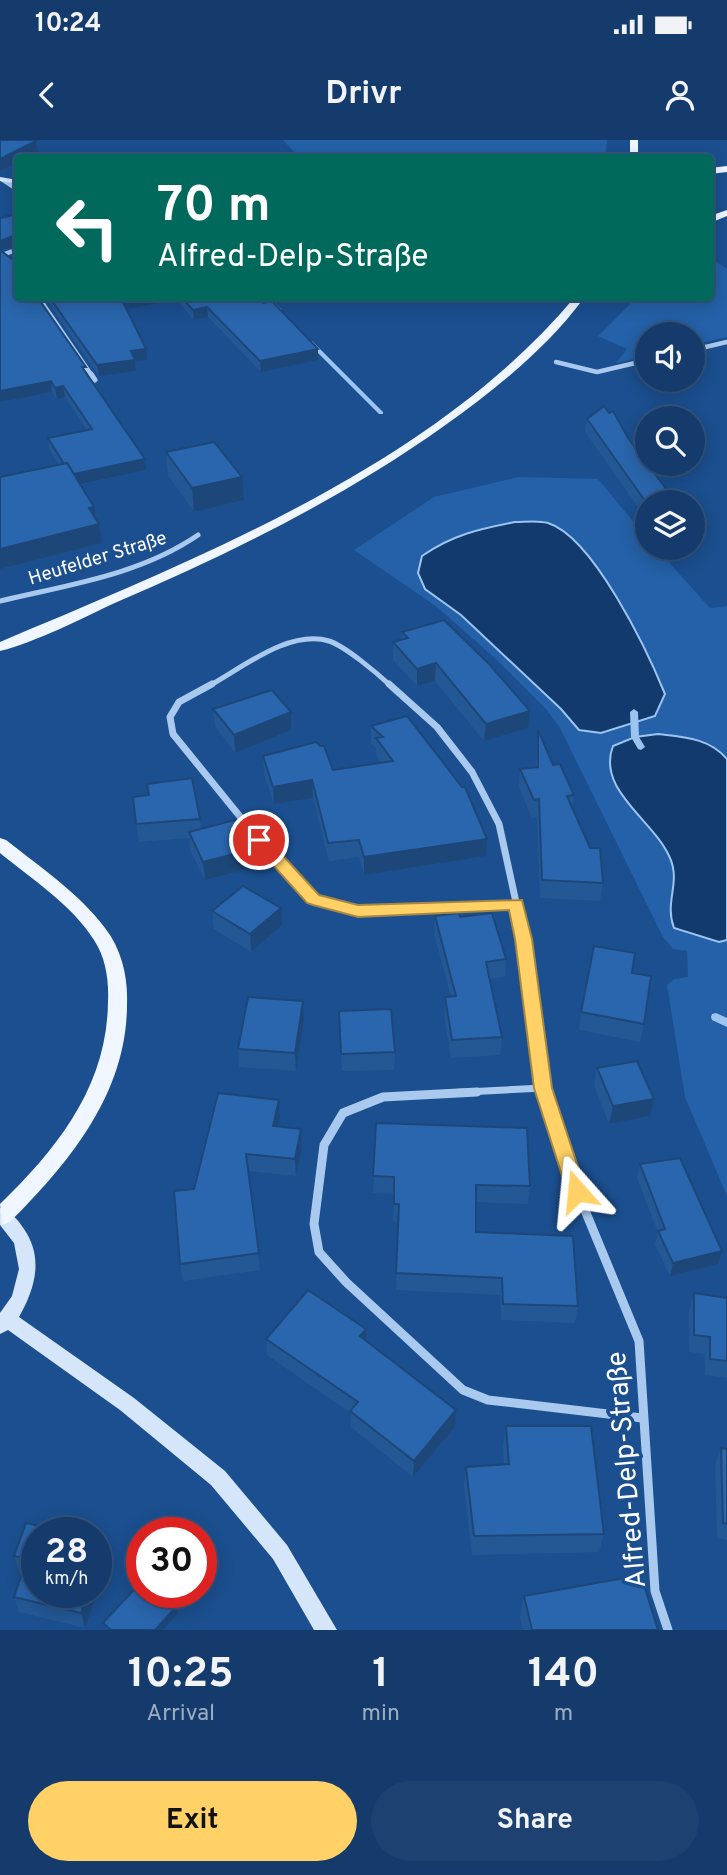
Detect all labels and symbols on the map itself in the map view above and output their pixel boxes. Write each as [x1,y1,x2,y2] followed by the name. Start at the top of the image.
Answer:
[25,526,170,591] street label: Heufelder Straße
[229,810,289,870] pin
[540,1154,614,1228] position arrow
[600,1350,656,1590] street label: Alfred-Delp-Straße
[126,1517,217,1608] speed limit sign: 30

